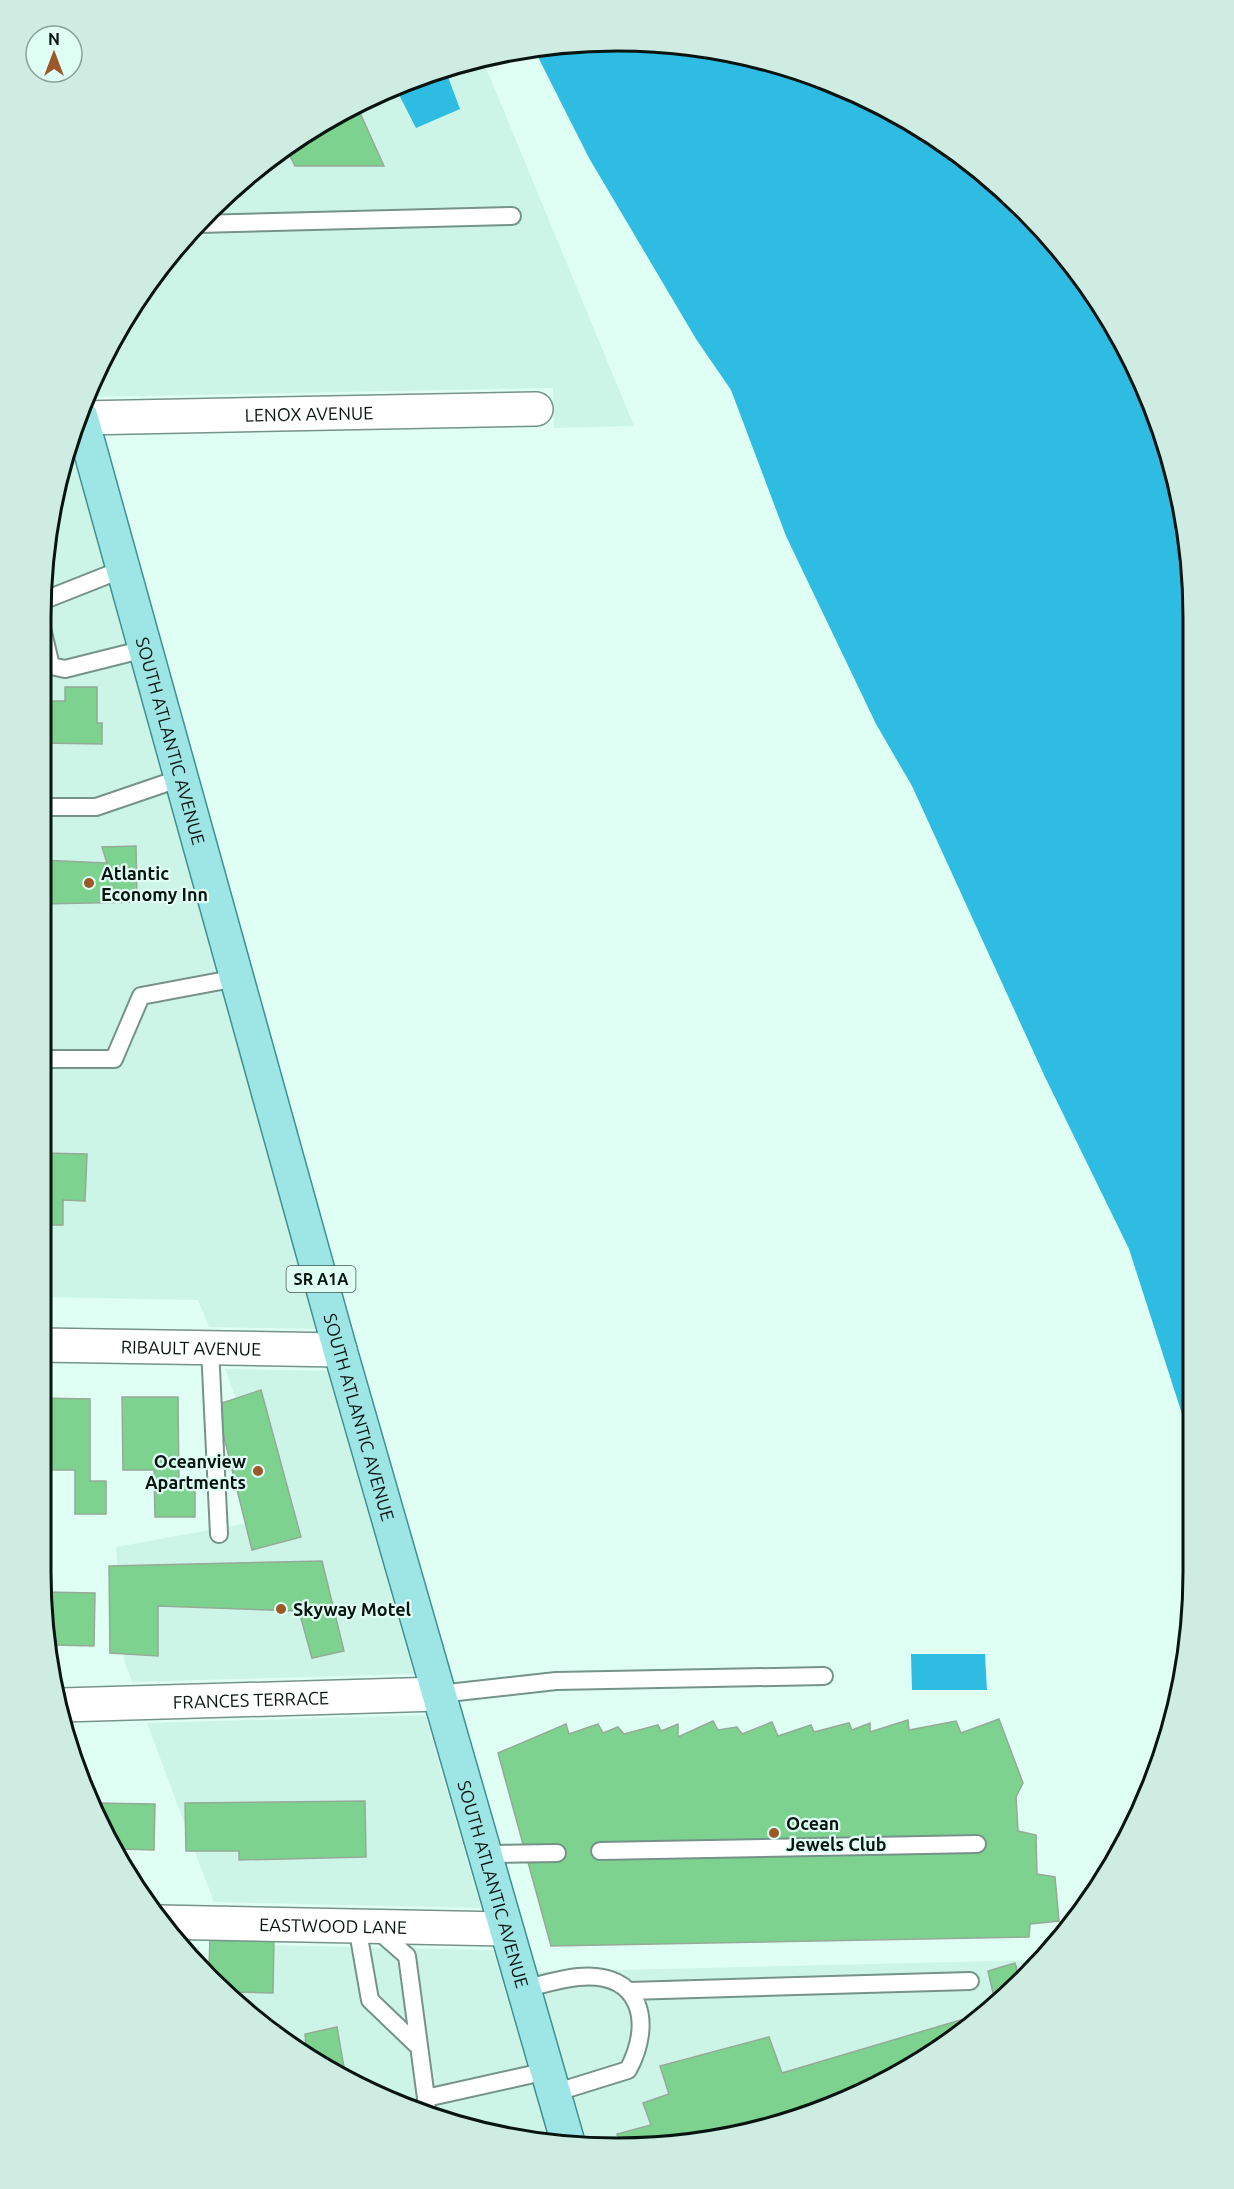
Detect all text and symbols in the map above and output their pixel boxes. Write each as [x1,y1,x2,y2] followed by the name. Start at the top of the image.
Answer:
[24,24,84,84] north arrow
[48,30,60,48] text: N
[244,402,373,425] street label: LENOX AVENUE
[133,635,209,847] street label: SOUTH ATLANTIC AVENUE
[101,863,208,904] place label: Atlantic Economy Inn
[82,876,96,890] marker: Atlantic Economy Inn
[286,1266,356,1292] road number: SR A1A
[320,1311,399,1523] street label: SOUTH ATLANTIC AVENUE
[121,1336,261,1359] street label: RIBAULT AVENUE
[145,1451,246,1492] place label: Oceanview Apartments
[251,1464,265,1478] marker: Oceanview Apartments
[293,1599,412,1619] place label: Skyway Motel
[274,1602,288,1616] marker: Skyway Motel
[173,1687,329,1712] street label: FRANCES TERRACE
[454,1778,533,1990] street label: SOUTH ATLANTIC AVENUE
[786,1813,887,1854] place label: Ocean Jewels Club
[767,1826,781,1840] marker: Ocean Jewels Club
[259,1914,407,1937] street label: EASTWOOD LANE

